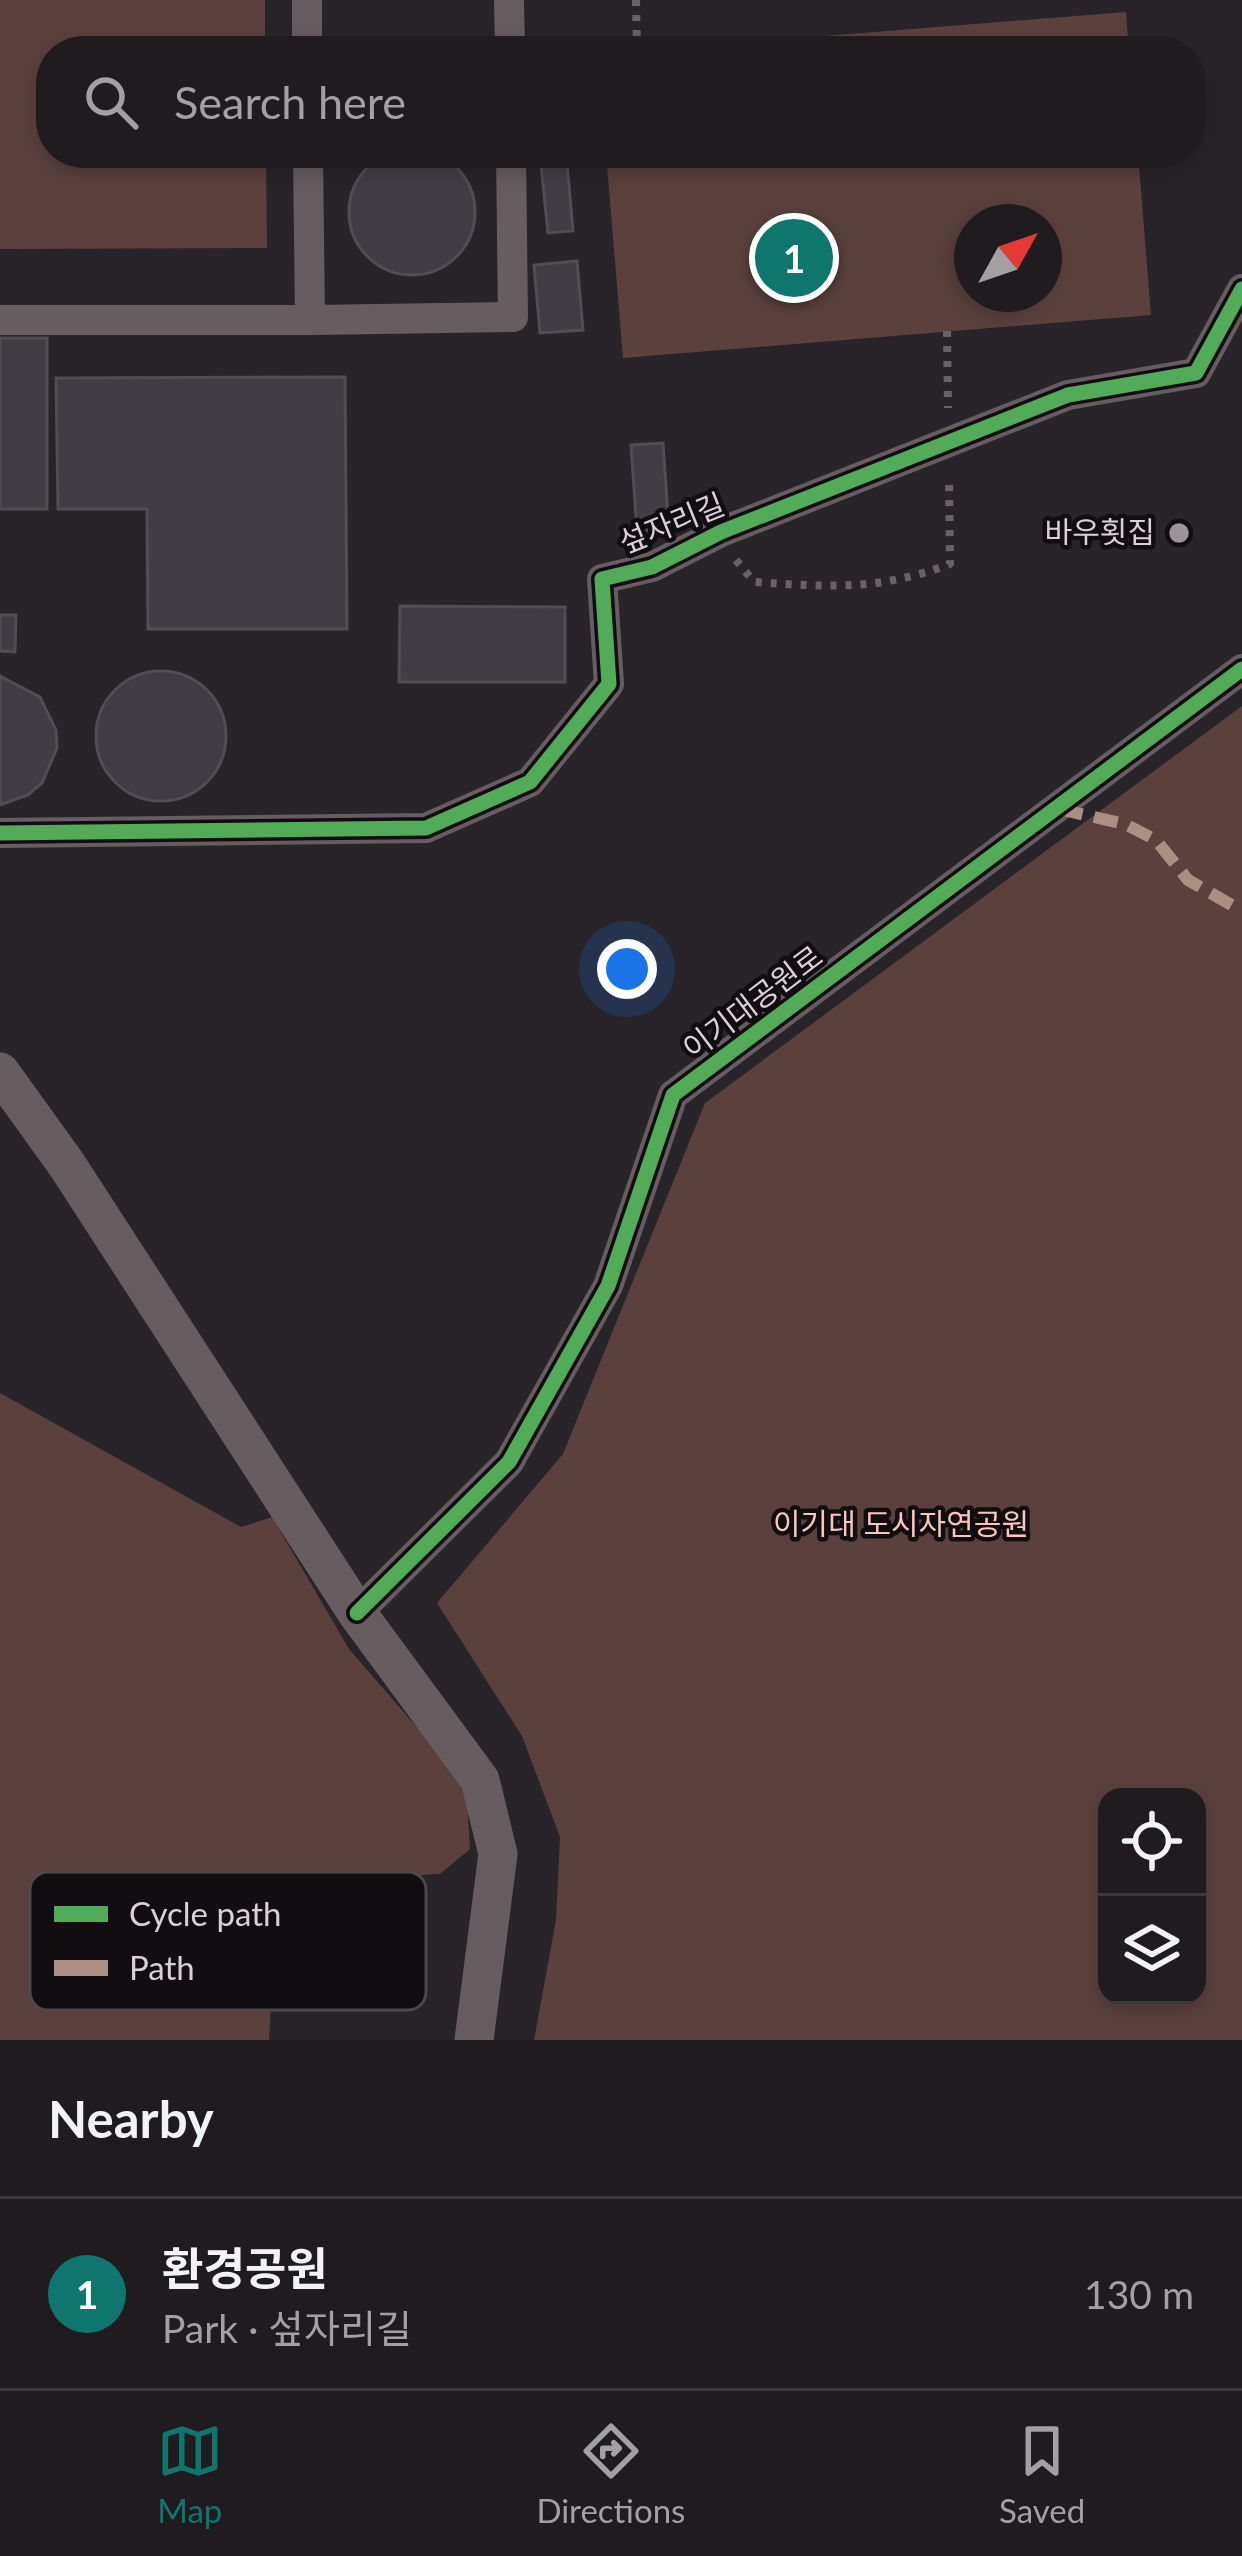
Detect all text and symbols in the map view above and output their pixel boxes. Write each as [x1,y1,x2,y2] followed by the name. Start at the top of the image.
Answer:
[36,36,1206,168] search box
[78,69,144,135] icon: search
[174,75,406,129] text: Search here
[954,204,1062,312] north arrow
[755,213,833,303] pin: 1
[613,485,729,560] street label: 섶자리길
[1045,513,1155,549] place label: 바우횟집
[1166,520,1192,546] marker: 바우횟집
[675,937,829,1066] street label: 이기대공원로
[597,939,657,999] your location
[773,1505,1029,1541] park label: 이기대 도시자연공원
[1098,1788,1206,2004] map controls
[1098,1788,1206,1896] button: locate
[30,1872,426,2010] legend
[129,1893,281,1933] text: Cycle path
[1098,1896,1206,2004] button: layers
[129,1947,195,1987] text: Path
[48,2088,214,2149] text: Nearby
[162,2241,328,2295] text: 환경공원
[76,2271,98,2317] text: 1
[1084,2271,1194,2317] text: 130 m
[162,2305,412,2351] text: Park · 섶자리길
[157,2418,223,2530] tab: Map
[536,2418,685,2530] tab: Directions
[999,2418,1085,2530] tab: Saved

